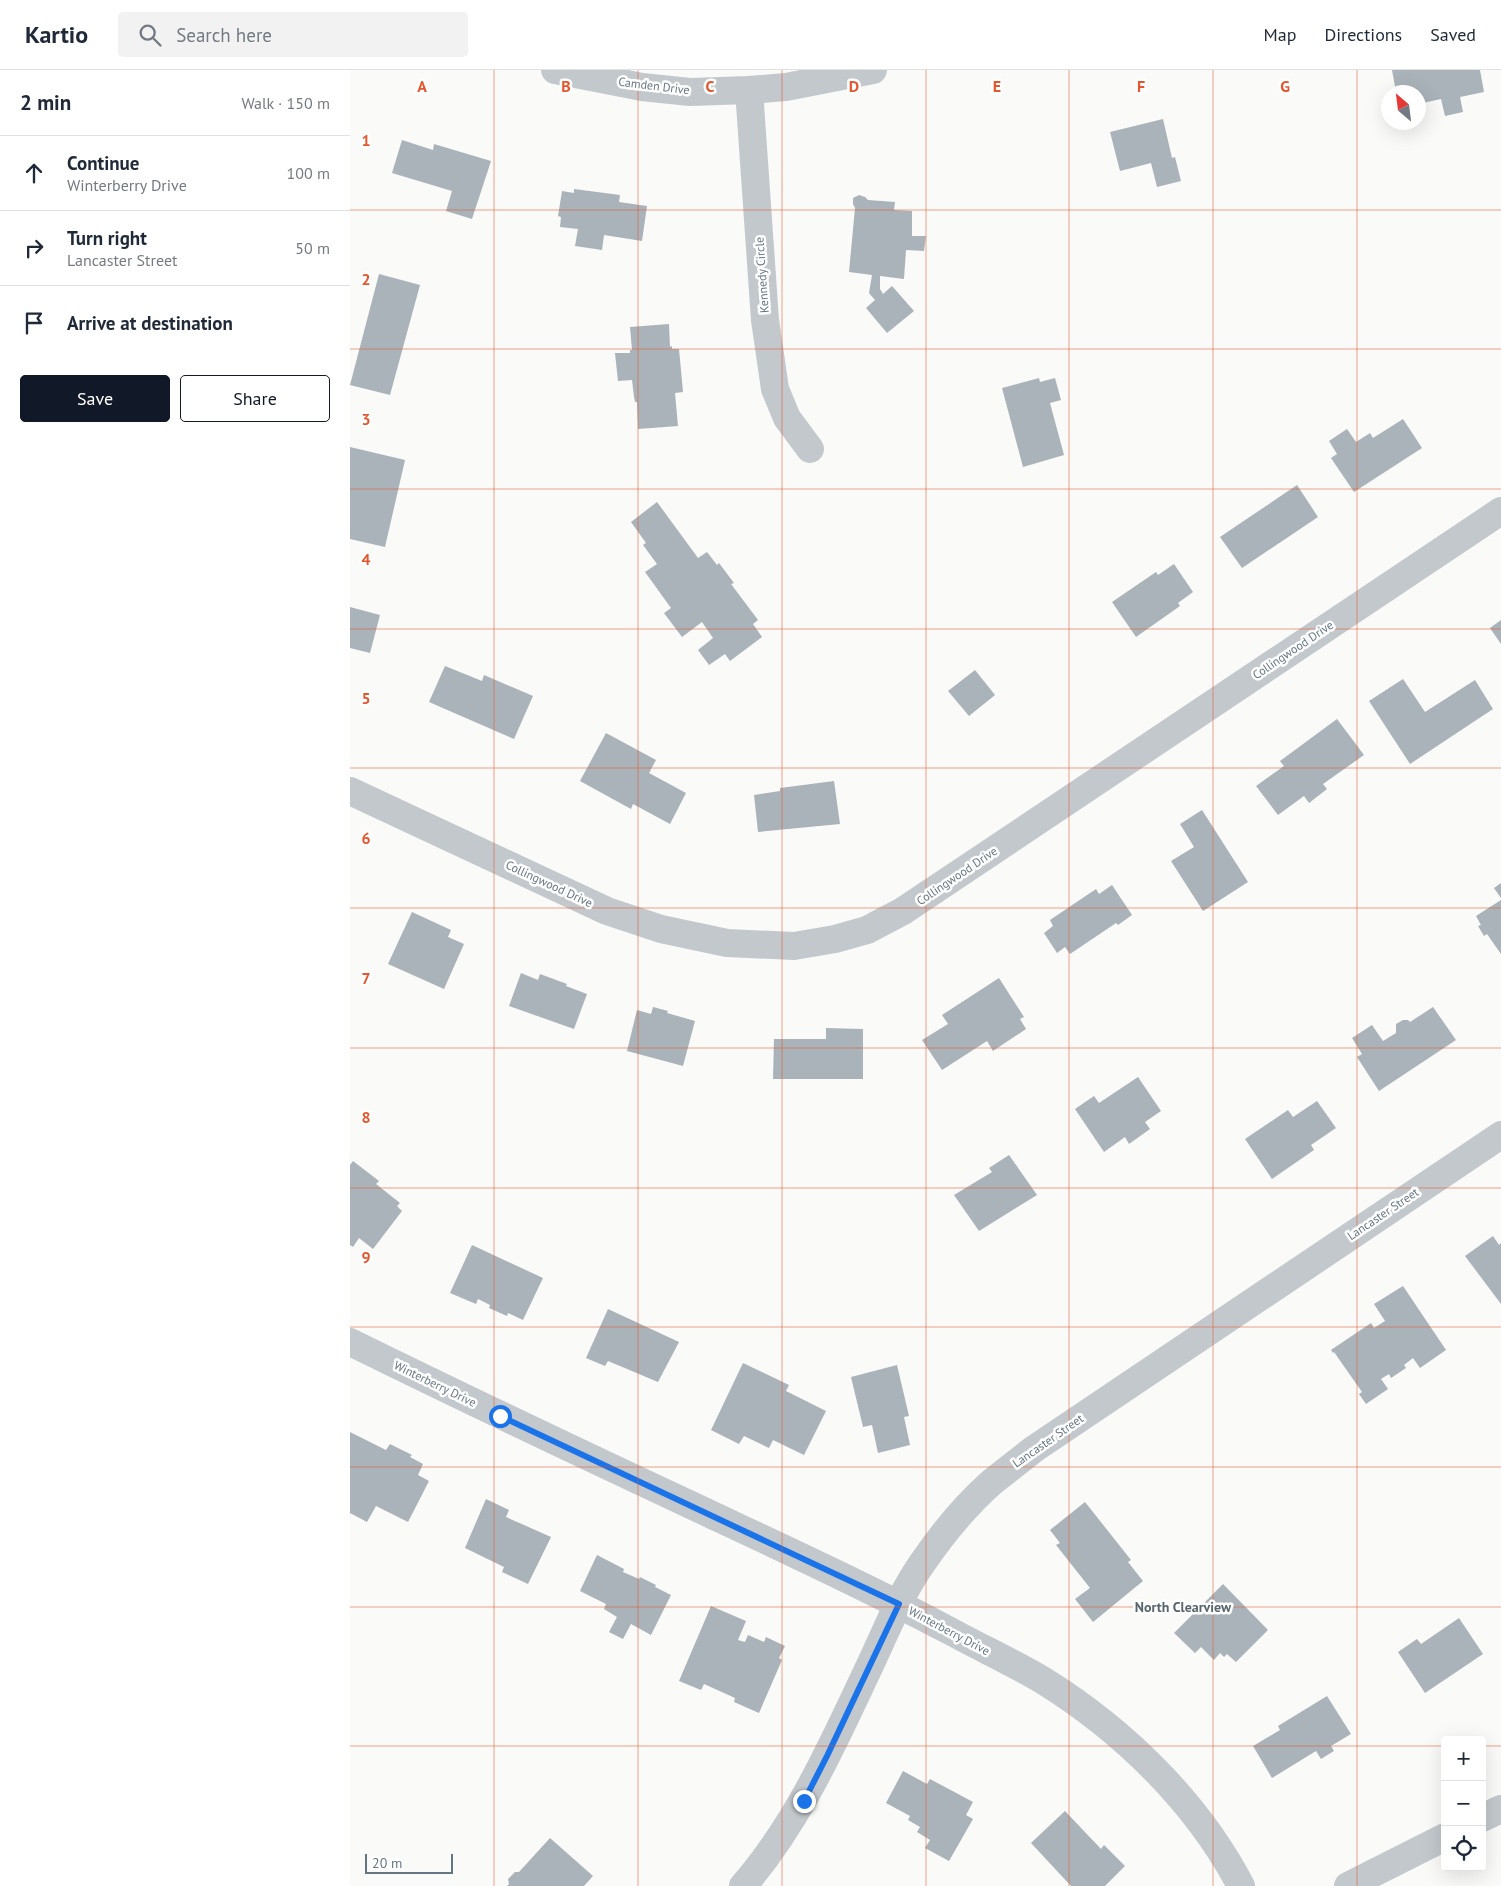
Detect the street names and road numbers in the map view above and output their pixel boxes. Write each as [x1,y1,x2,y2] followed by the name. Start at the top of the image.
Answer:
[618,74,690,97] street label: Camden Drive
[751,237,772,313] street label: Kennedy Circle
[1249,617,1336,682] street label: Collingwood Drive
[913,843,1000,908] street label: Collingwood Drive
[503,857,595,910] street label: Collingwood Drive
[1344,1184,1421,1243] street label: Lancaster Street
[392,1357,479,1410] street label: Winterberry Drive
[1009,1411,1086,1471] street label: Lancaster Street
[906,1603,992,1658] street label: Winterberry Drive

